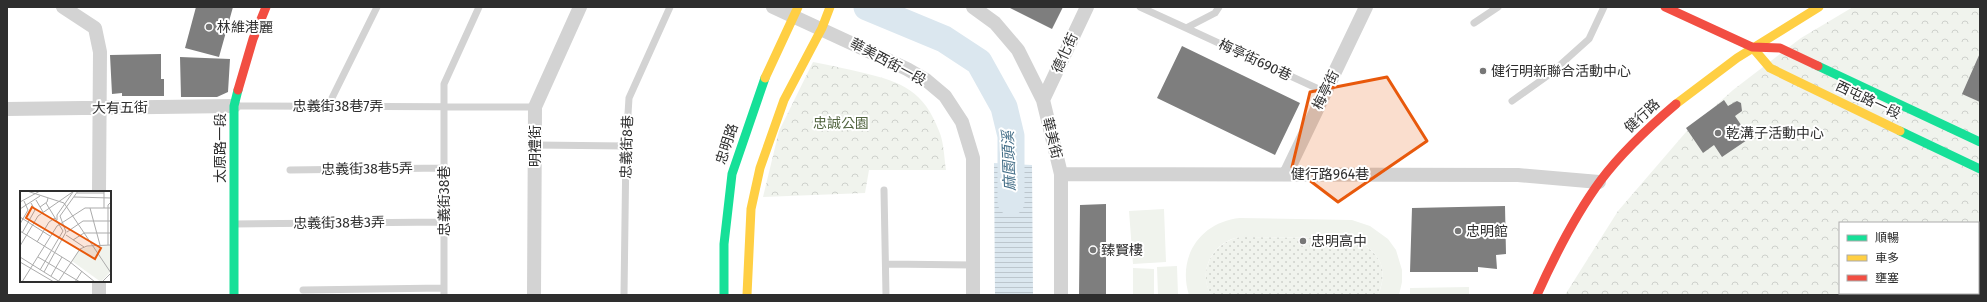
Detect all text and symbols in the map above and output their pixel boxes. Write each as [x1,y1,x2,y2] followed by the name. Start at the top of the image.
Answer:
[217,19,273,36] place label: 林維港麗
[204,22,214,32] marker: 林維港麗
[1048,30,1082,76] street label: 德化街
[847,35,929,89] street label: 華美西街一段
[1216,36,1294,84] street label: 梅亭街690巷
[1491,63,1631,80] place label: 健行明新聯合活動中心
[1478,66,1488,76] marker: 健行明新聯合活動中心
[1309,67,1343,113] street label: 梅亭街
[1833,78,1903,122] street label: 西屯路一段
[1621,95,1663,137] street label: 健行路
[293,98,383,115] street label: 忠義街38巷7弄
[92,99,148,117] street label: 大有五街
[212,113,229,183] street label: 太原路一段
[617,115,637,179] street label: 忠義街8巷
[813,115,869,132] park label: 忠誠公園
[1039,116,1065,160] street label: 華美街
[712,121,742,167] street label: 忠明路
[527,125,544,167] street label: 明禮街
[1726,125,1824,142] place label: 乾溝子活動中心
[1713,128,1723,138] marker: 乾溝子活動中心
[999,129,1019,191] water label: 麻園頭溪
[321,160,413,178] street label: 忠義街38巷5弄
[436,166,453,236] street label: 忠義街38巷
[1291,166,1369,183] street label: 健行路964巷
[20,191,111,282] inset map
[293,214,385,232] street label: 忠義街38巷3弄
[1839,222,1979,294] legend
[1466,223,1508,240] place label: 忠明館
[1453,226,1463,236] marker: 忠明館
[1875,231,1899,245] text: 順暢
[1311,233,1367,250] place label: 忠明高中
[1298,236,1308,246] marker: 忠明高中
[1101,242,1143,259] place label: 臻賢樓
[1088,245,1098,255] marker: 臻賢樓
[1875,251,1899,265] text: 車多
[1875,271,1899,285] text: 壅塞

